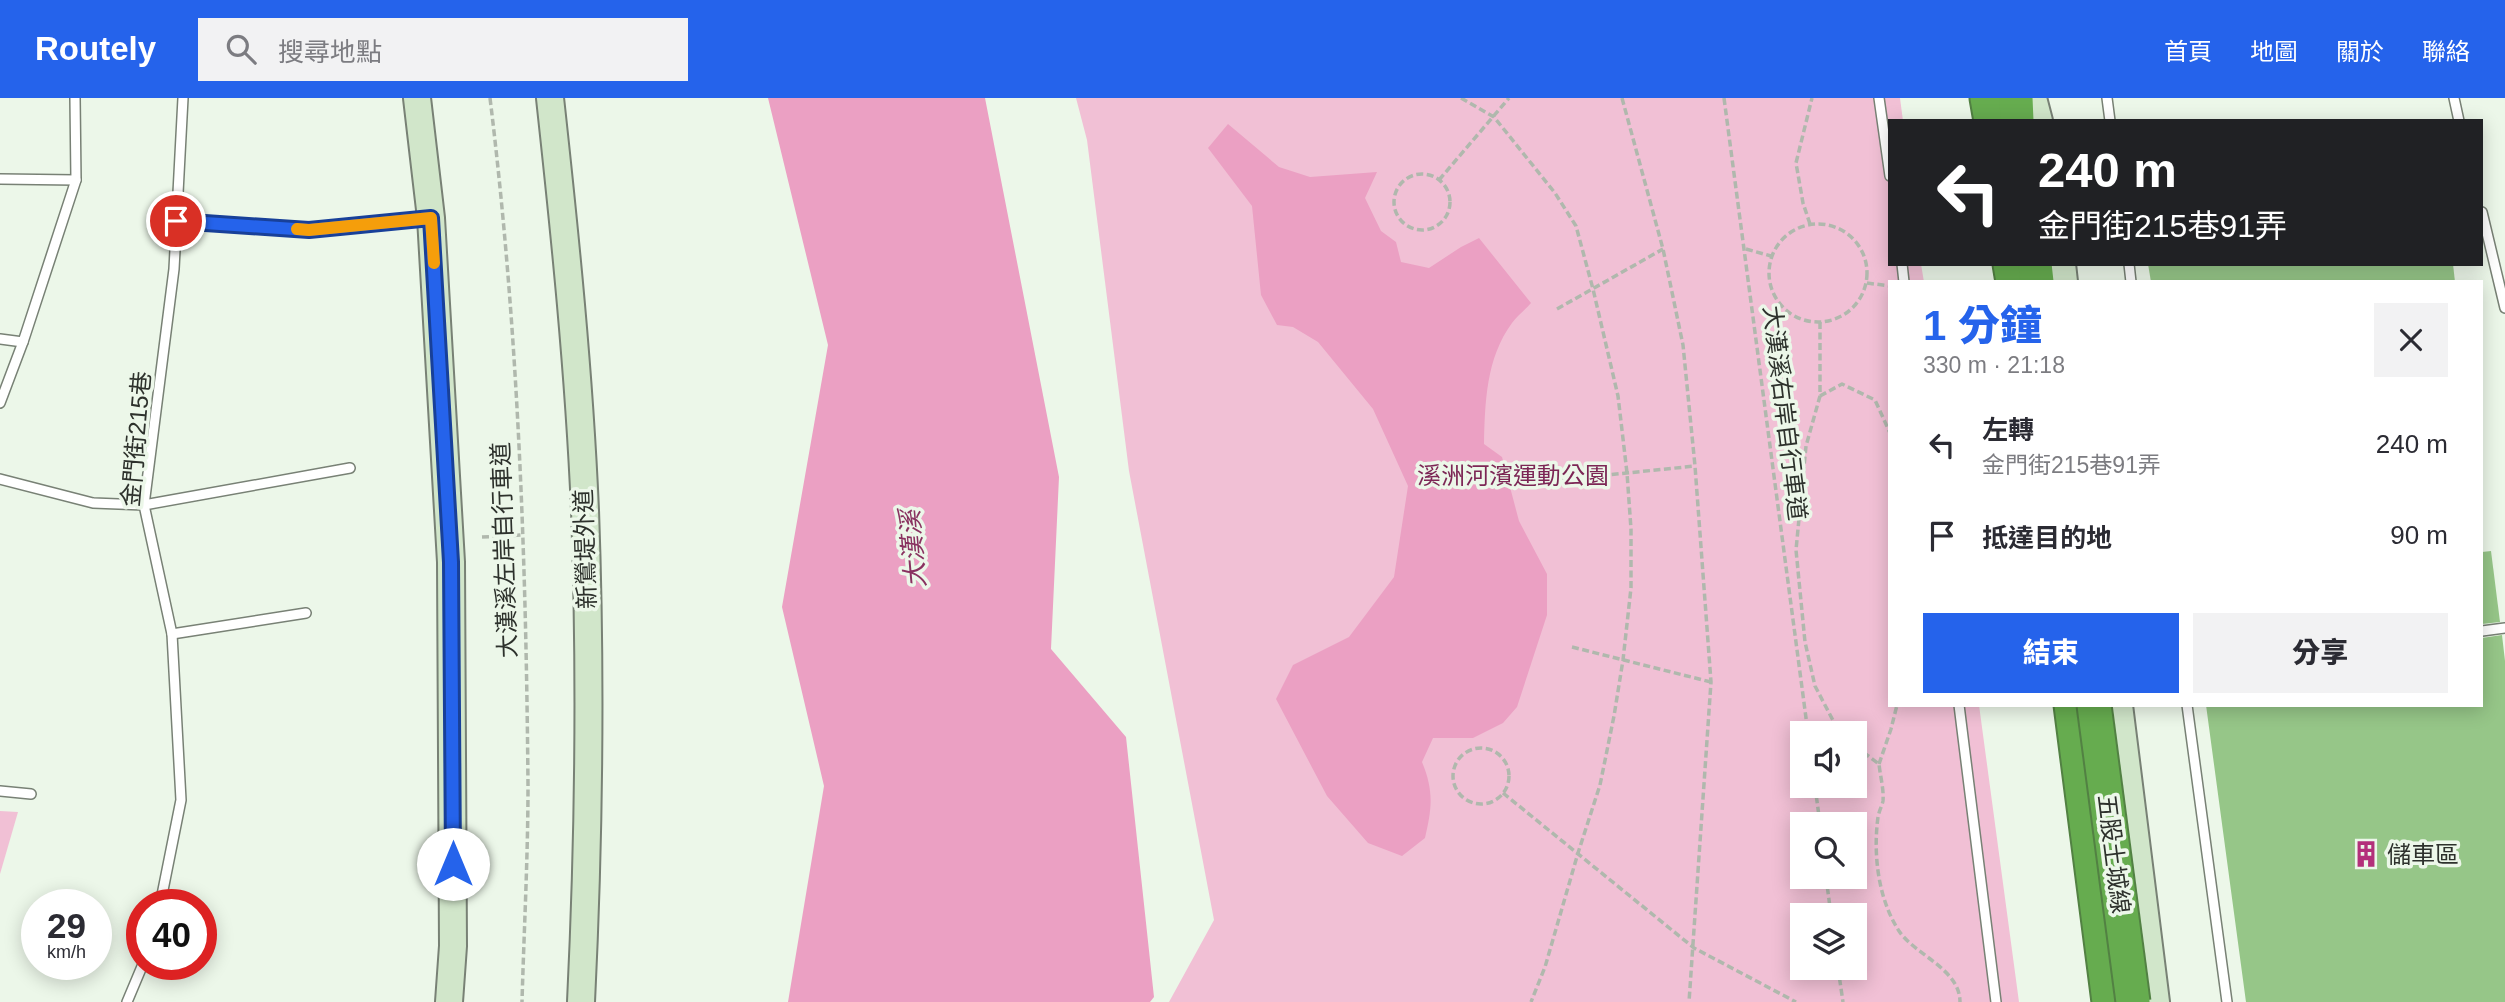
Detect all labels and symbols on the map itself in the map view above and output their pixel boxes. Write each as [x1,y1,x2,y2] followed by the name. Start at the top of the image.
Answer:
[146,191,206,251] pin
[1758,304,1812,522] street label: 大漢溪右岸自行車道
[117,370,155,508] street label: 金門街215巷
[487,442,521,658] street label: 大漢溪左岸自行車道
[1417,462,1609,489] park label: 溪洲河濱運動公園
[569,489,601,609] street label: 新鶯堤外道
[894,505,931,589] water label: 大漢溪
[2093,793,2135,915] street label: 五股土城線
[416,827,490,901] position arrow
[2351,839,2381,869] building icon: 儲車區
[2387,841,2459,868] place label: 儲車區
[126,889,217,980] speed limit sign: 40

